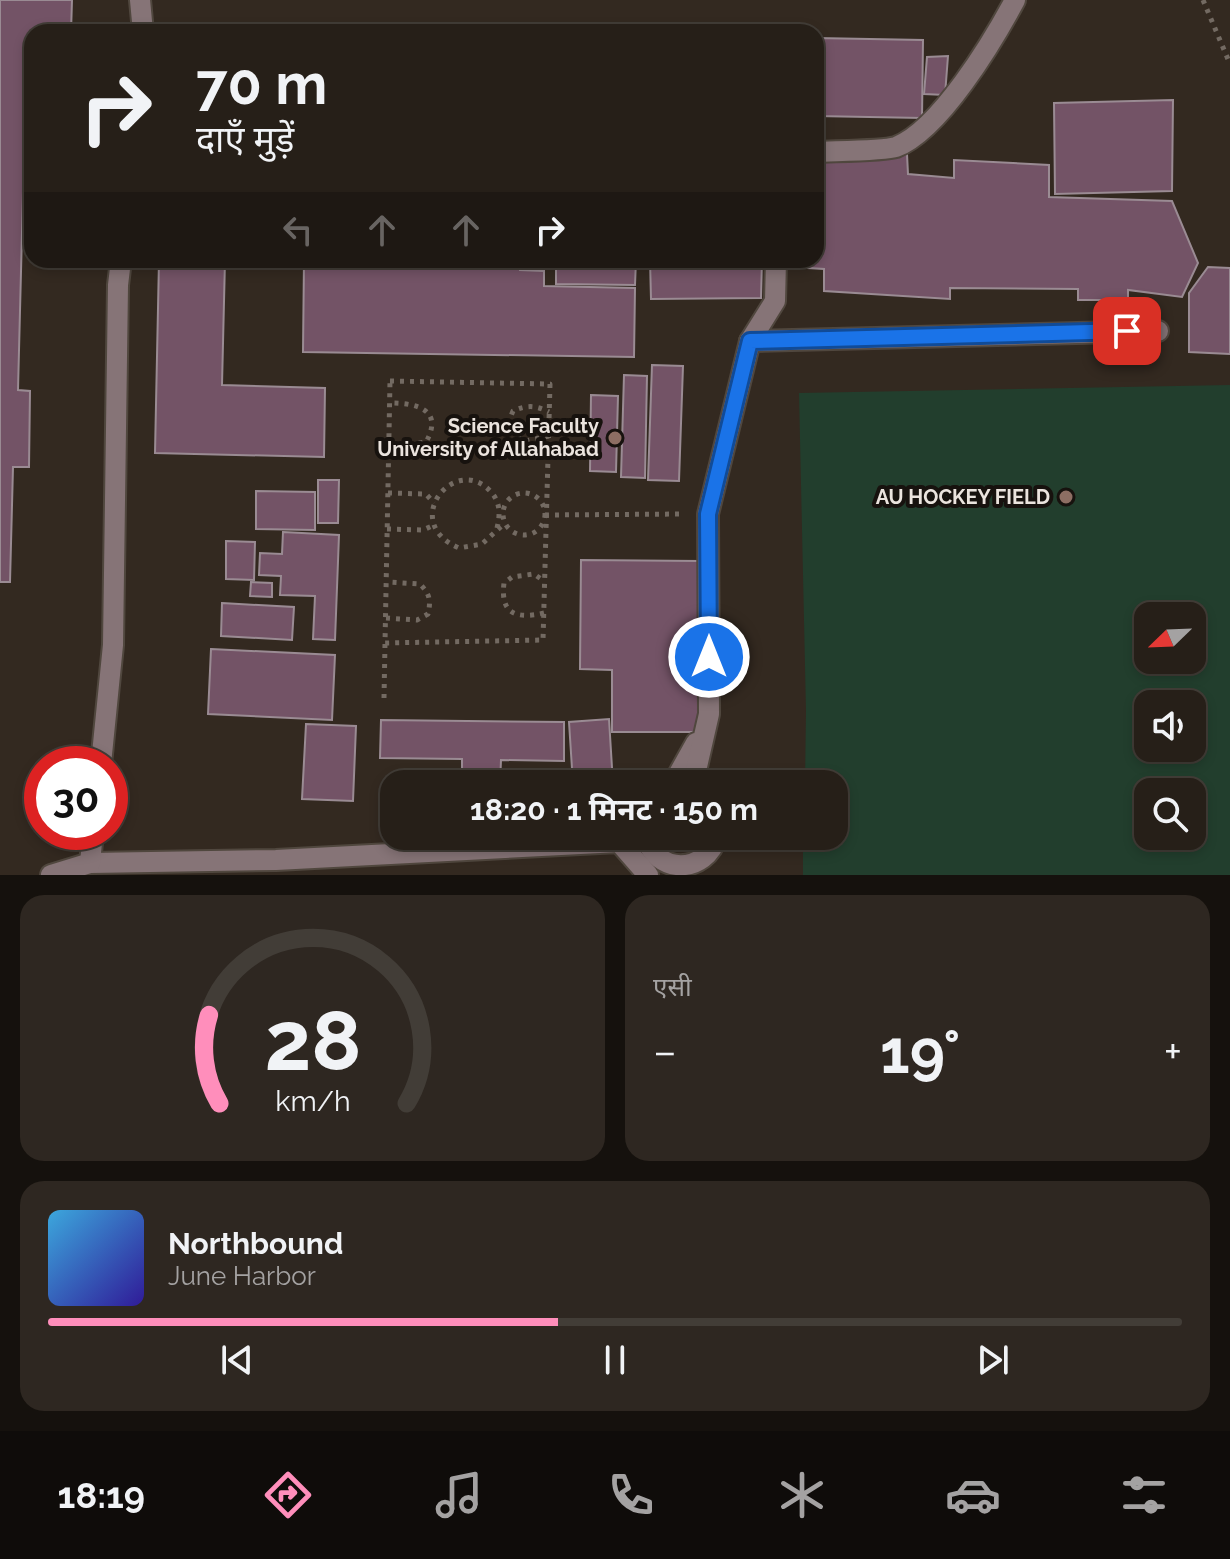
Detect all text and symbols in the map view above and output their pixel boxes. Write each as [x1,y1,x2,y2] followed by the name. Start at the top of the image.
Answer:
[196,51,327,117] text: 70 m
[64,56,168,160] icon: right
[196,118,294,160] text: दाएँ मुड़ें
[276,208,320,252] icon: left
[360,208,404,252] icon: ahead
[444,208,488,252] icon: ahead
[528,208,572,252] icon: right
[1093,297,1161,365] pin
[1105,309,1149,353] icon: arrive
[377,414,599,461] place label: Science Faculty University of Allahabad
[606,429,624,447] marker: Science Faculty University of Allahabad
[876,485,1050,509] place label: AU HOCKEY FIELD
[1057,488,1075,506] marker: AU HOCKEY FIELD
[1134,602,1206,674] north arrow
[1134,602,1206,850] map controls
[667,615,751,699] position arrow
[1134,690,1206,762] button: sound
[24,746,128,850] speed limit sign: 30
[1134,778,1206,850] button: search
[470,792,758,827] text: 18:20 · 1 मिनट · 150 m
[653,972,692,1002] text: एसी
[264,992,361,1089] text: 28
[880,1017,960,1087] text: 19°
[653,1026,677,1077] text: −
[1164,1026,1182,1077] text: +
[275,1084,350,1118] text: km/h
[168,1226,343,1261] text: Northbound
[168,1261,316,1291] text: June Harbor
[215,1338,259,1382] icon: previous
[593,1338,637,1382] icon: pause
[971,1338,1015,1382] icon: next
[260,1467,316,1523] icon: directions
[431,1467,487,1523] icon: music
[603,1467,659,1523] icon: phone
[774,1467,830,1523] icon: climate
[945,1467,1001,1523] icon: car
[1116,1467,1172,1523] icon: filters
[58,1474,145,1516] text: 18:19

